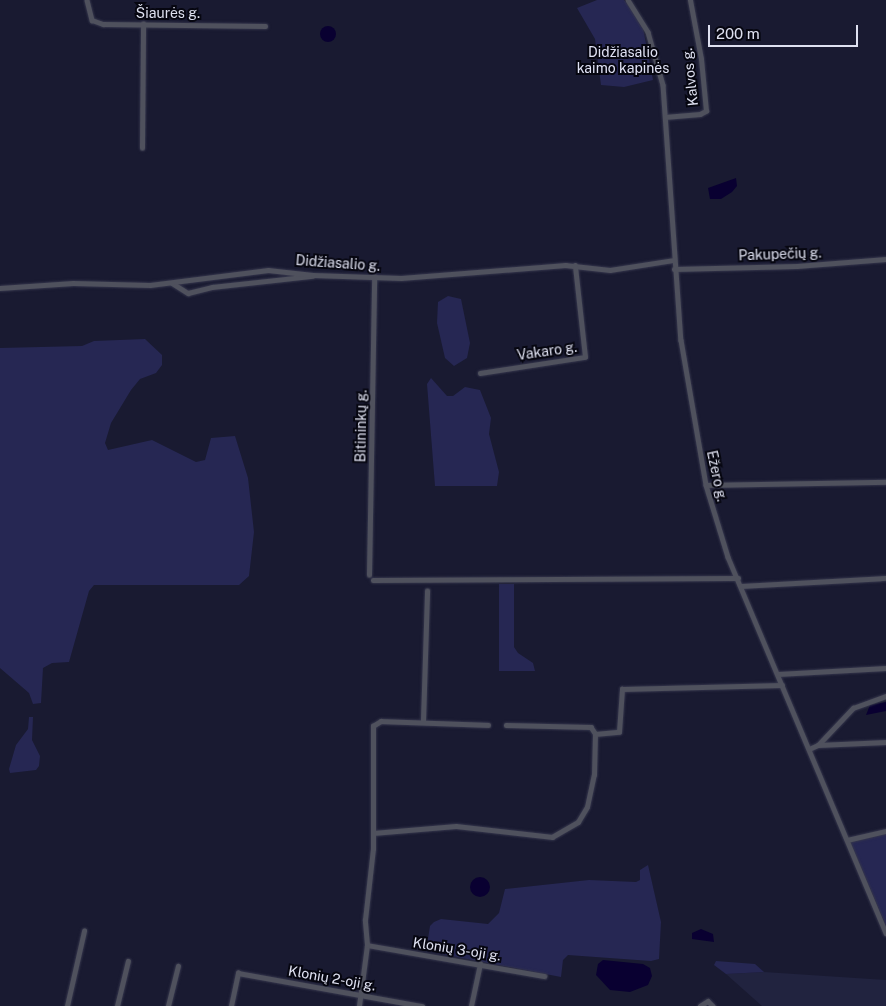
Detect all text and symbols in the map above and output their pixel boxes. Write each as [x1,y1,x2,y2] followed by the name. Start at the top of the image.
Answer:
[136,5,200,21] street label: Šiaurės g.
[711,15,861,47] scale bar
[716,25,760,42] text: 200 m
[577,44,669,76] park label: Didžiasalio kaimo kapinės
[679,47,701,107] street label: Kalvos g.
[738,244,822,264] street label: Pakupečių g.
[295,252,381,274] street label: Didžiasalio g.
[516,338,578,364] street label: Vakaro g.
[352,390,370,462] street label: Bitininkų g.
[703,449,731,503] street label: Ežero g.
[412,934,502,964] street label: Klonių 3-oji g.
[287,962,377,994] street label: Klonių 2-oji g.

